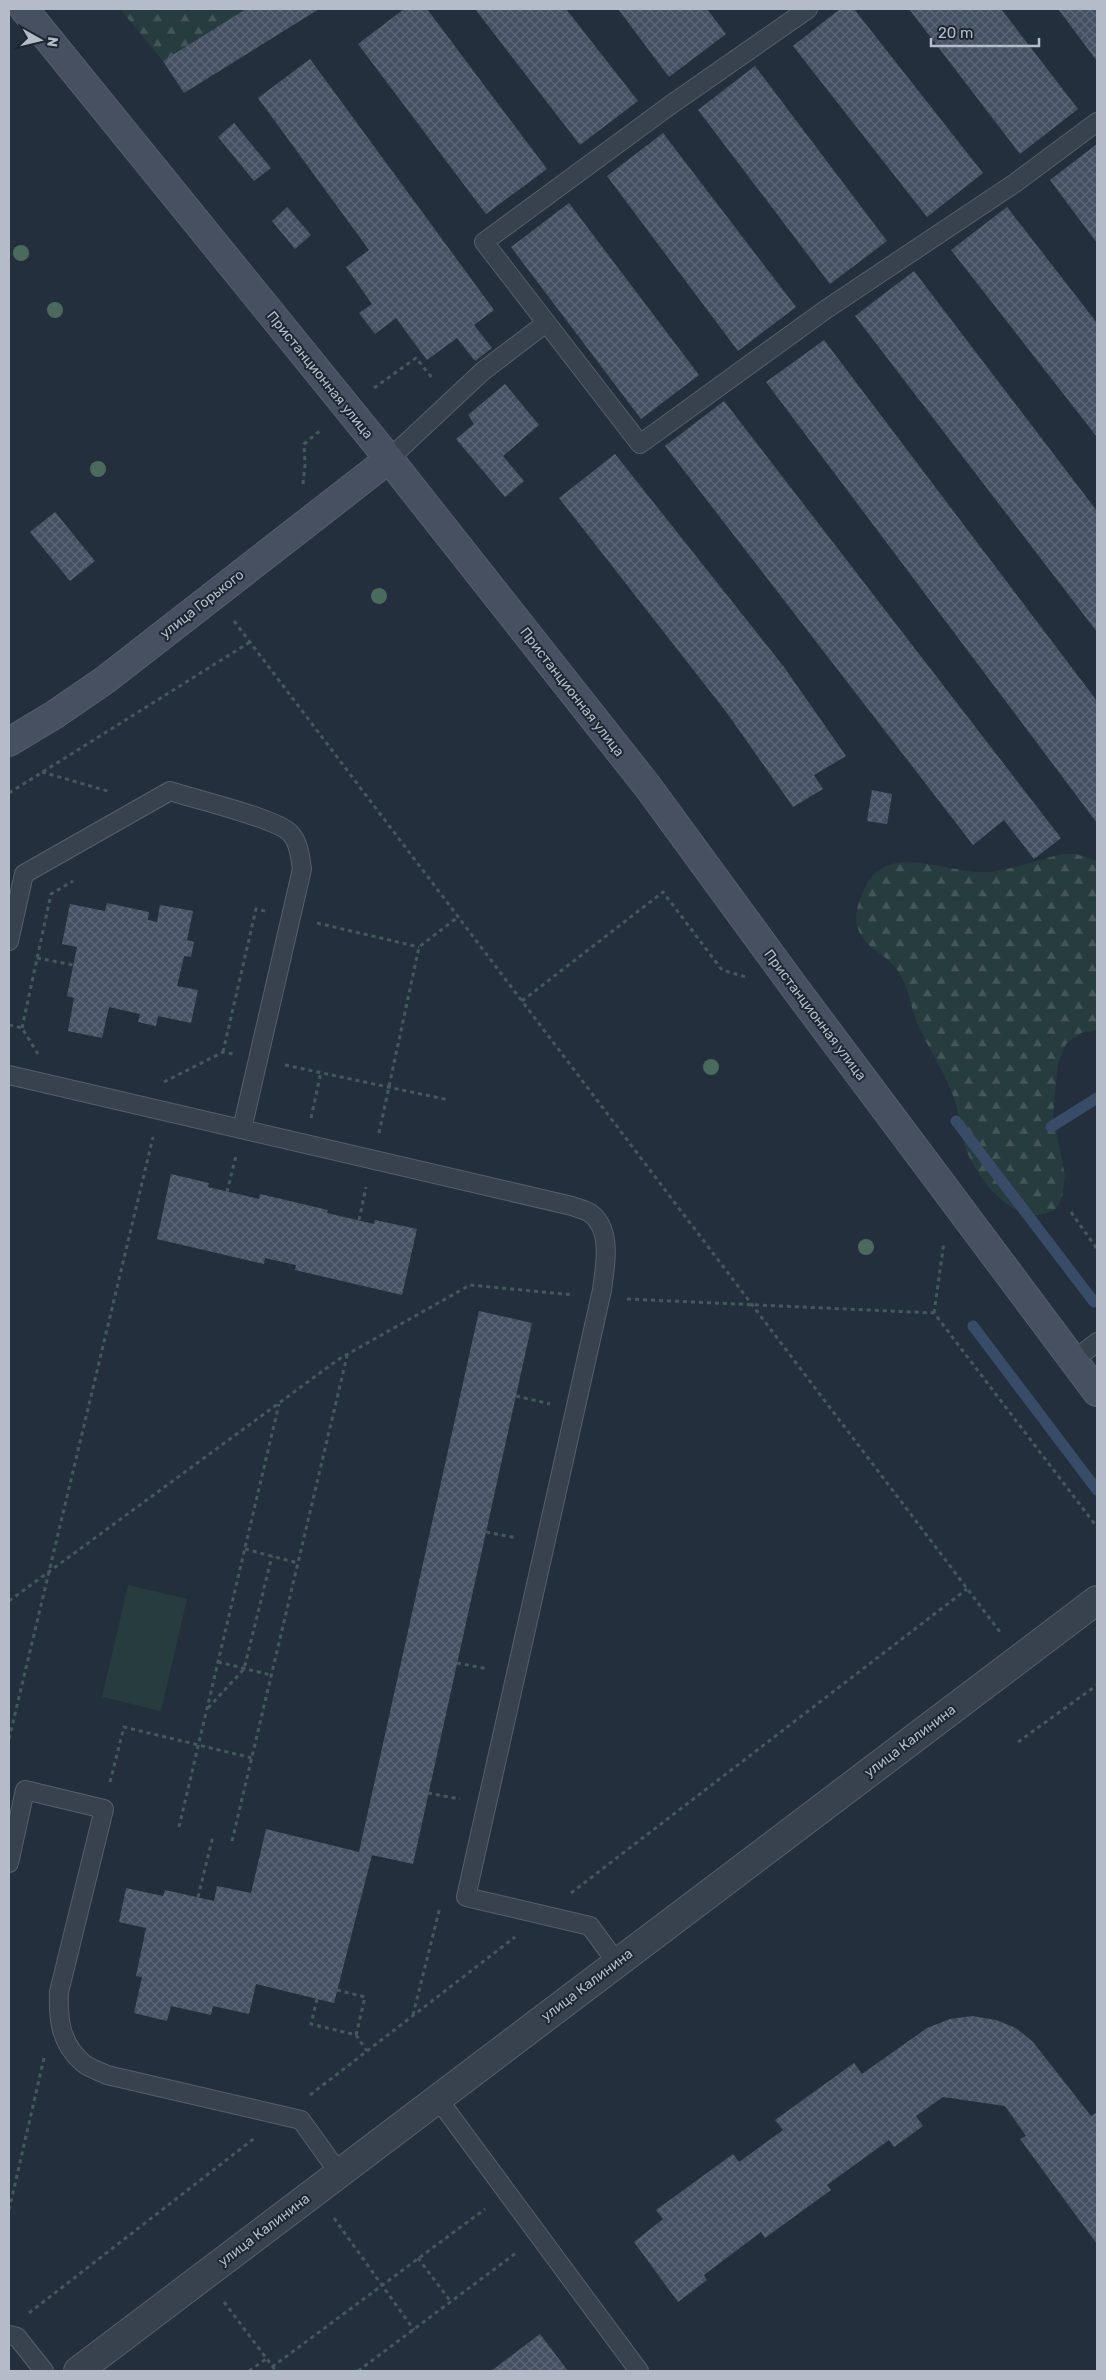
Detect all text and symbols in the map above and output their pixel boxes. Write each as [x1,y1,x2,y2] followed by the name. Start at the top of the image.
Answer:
[15,15,65,65] north arrow
[931,15,1038,47] scale bar
[938,24,973,42] text: 20 m
[43,36,61,48] text: N
[263,308,377,442] street label: Пристанционная улица
[157,566,247,642] street label: улица Горького
[516,624,628,760] street label: Пристанционная улица
[760,946,870,1084] street label: Пристанционная улица
[861,1701,959,1781] street label: улица Калинина
[538,1945,636,2025] street label: улица Калинина
[215,2190,313,2270] street label: улица Калинина

